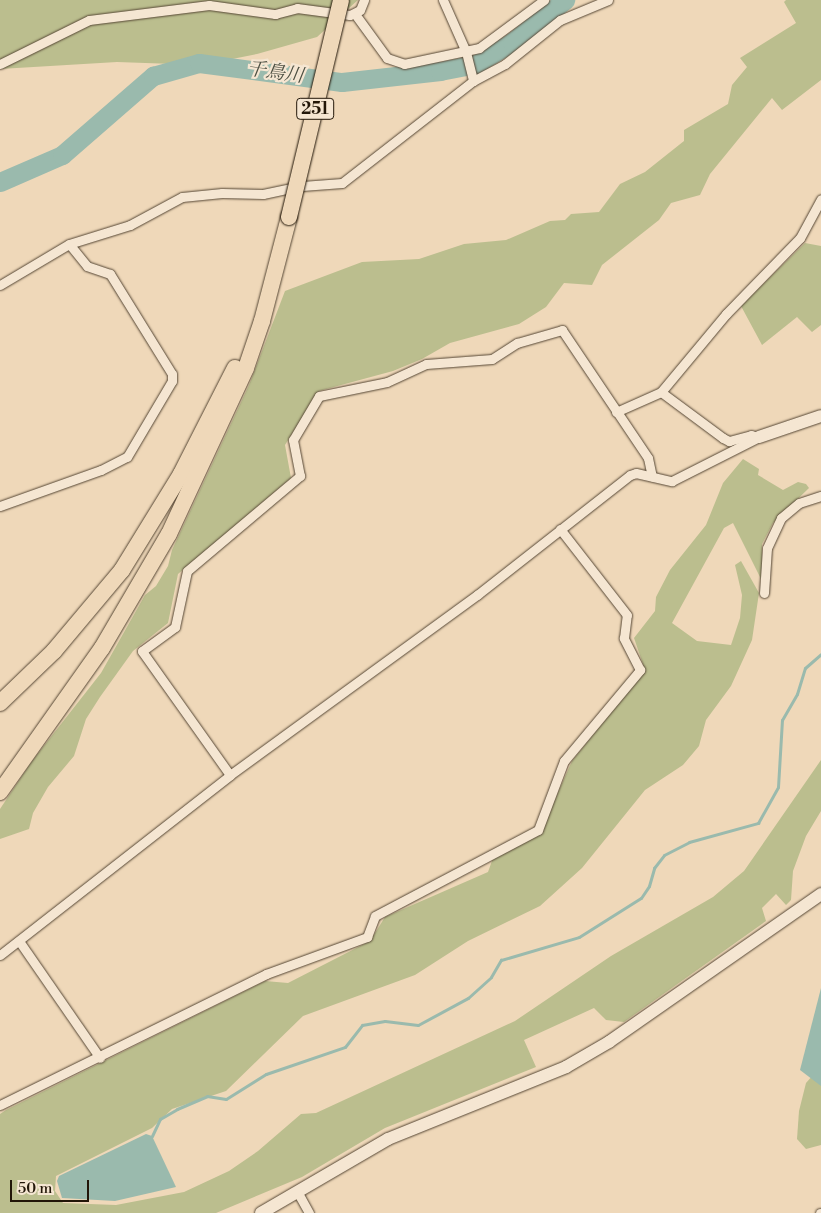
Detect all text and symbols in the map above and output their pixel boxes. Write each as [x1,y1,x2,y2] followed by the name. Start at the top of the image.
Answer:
[245,58,305,88] water label: 千鳥川
[295,96,335,122] road number: 251
[12,1170,91,1202] scale bar
[18,1179,52,1198] text: 50 m

